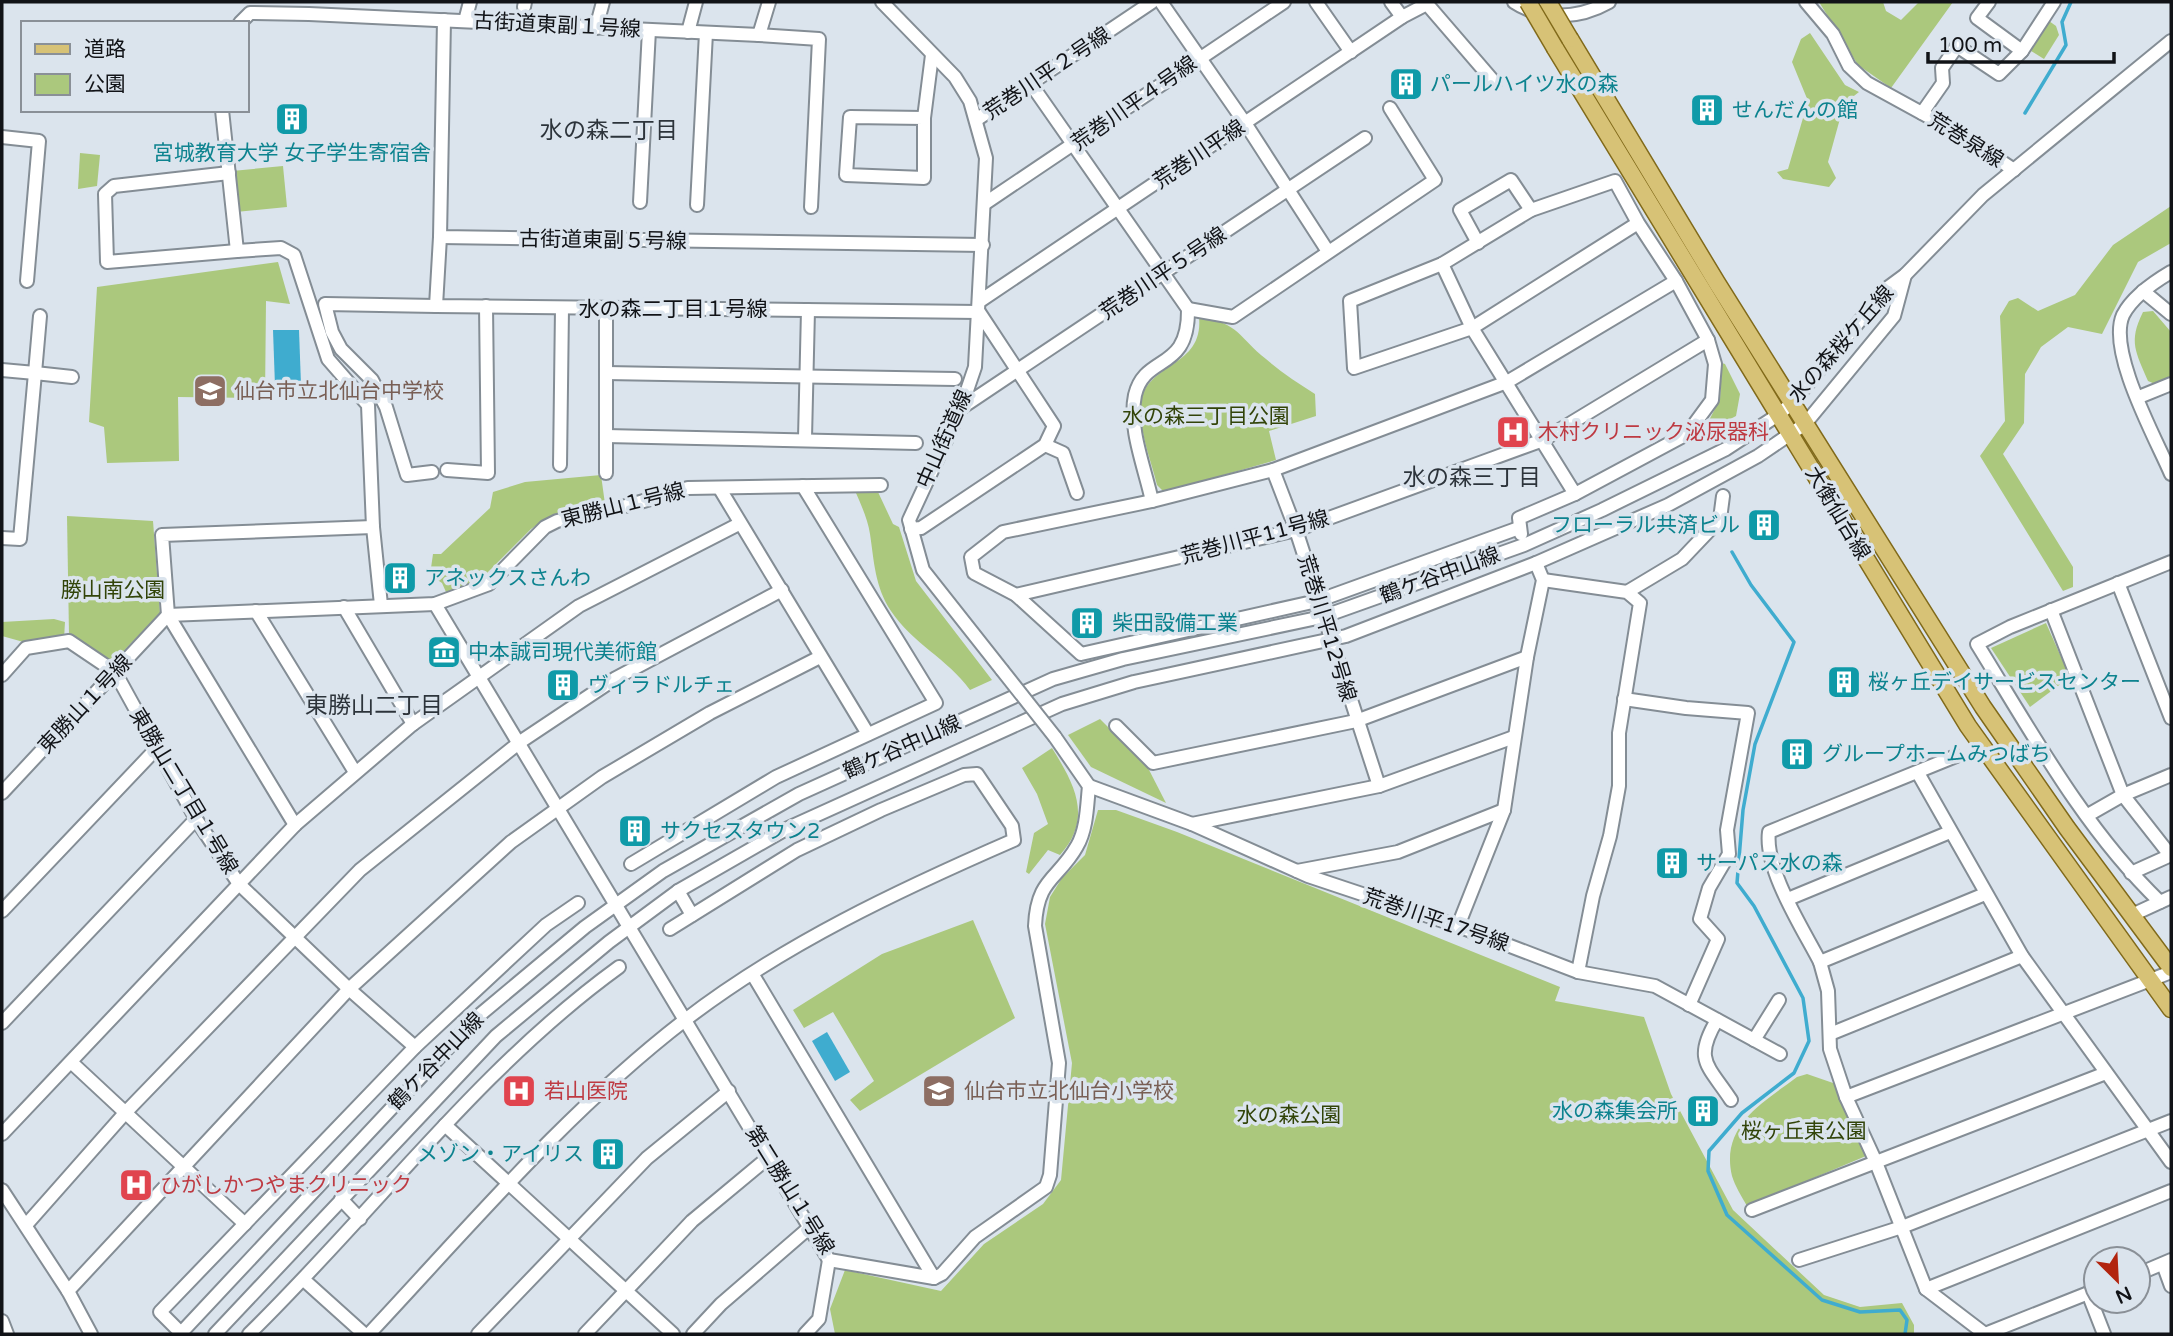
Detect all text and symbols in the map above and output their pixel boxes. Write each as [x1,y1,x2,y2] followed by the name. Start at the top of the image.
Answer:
[472,9,642,42] street label: 古街道東副１号線
[21,21,248,112] legend
[1928,21,2114,65] scale bar
[979,22,1115,125] street label: 荒巻川平２号線
[1938,33,2002,58] text: 100 m
[84,37,126,62] text: 道路
[1067,51,1202,156] street label: 荒巻川平４号線
[1387,65,1425,103] building icon: パールハイツ水の森
[84,72,126,97] text: 公園
[1430,72,1619,97] place label: パールハイツ水の森
[1688,91,1726,129] building icon: せんだんの館
[1732,98,1858,123] place label: せんだんの館
[273,100,311,138] building icon: 宮城教育大学 女子学生寄宿舎
[1923,108,2008,173] street label: 荒巻泉線
[1149,115,1250,194] street label: 荒巻川平線
[540,117,678,145] district label: 水の森二丁目
[153,141,431,166] place label: 宮城教育大学 女子学生寄宿舎
[1095,222,1231,325] street label: 荒巻川平５号線
[519,227,687,254] street label: 古街道東副５号線
[1784,281,1899,408] street label: 水の森桜ケ丘線
[579,297,768,322] street label: 水の森二丁目１号線
[191,372,229,410] school or university icon: 仙台市立北仙台中学校
[234,379,444,404] place label: 仙台市立北仙台中学校
[912,386,977,492] street label: 中山街道線
[1122,404,1290,429] park label: 水の森三丁目公園
[1494,413,1532,451] hospital icon: 木村クリニック泌尿器科
[1538,420,1769,445] place label: 木村クリニック泌尿器科
[1800,462,1875,565] street label: 大衡仙台線
[1403,464,1541,492] district label: 水の森三丁目
[559,478,687,533] street label: 東勝山１号線
[1178,506,1332,569] street label: 荒巻川平11号線
[1745,506,1783,544] building icon: フローラル共済ビル
[1551,513,1740,538] place label: フローラル共済ビル
[1377,542,1504,609] street label: 鶴ケ谷中山線
[1292,552,1361,705] street label: 荒巻川平12号線
[381,559,419,597] building icon: アネックスさんわ
[424,566,591,591] place label: アネックスさんわ
[61,578,166,603] park label: 勝山南公園
[1068,604,1106,642] building icon: 柴田設備工業
[1112,611,1238,636] place label: 柴田設備工業
[425,633,463,671] museum icon: 中本誠司現代美術館
[468,640,657,665] place label: 中本誠司現代美術館
[33,650,137,759] street label: 東勝山１号線
[1825,663,1863,701] building icon: 桜ヶ丘デイサービスセンター
[544,666,582,704] building icon: ヴィラドルチェ
[1868,670,2141,695] place label: 桜ヶ丘デイサービスセンター
[588,673,735,698] place label: ヴィラドルチェ
[305,692,443,720] district label: 東勝山二丁目
[124,704,243,879] street label: 東勝山二丁目１号線
[840,710,965,785] street label: 鶴ケ谷中山線
[1778,735,1816,773] building icon: グループホームみつばち
[1822,742,2051,767] place label: グループホームみつばち
[616,812,654,850] building icon: サクセスタウン2
[660,819,820,844] place label: サクセスタウン2
[1653,844,1691,882] building icon: サーパス水の森
[1696,851,1843,876] place label: サーパス水の森
[1360,884,1512,957] street label: 荒巻川平17号線
[384,1007,489,1115] street label: 鶴ケ谷中山線
[500,1072,538,1110] hospital icon: 若山医院
[920,1072,958,1110] school or university icon: 仙台市立北仙台小学校
[544,1079,628,1104] place label: 若山医院
[964,1079,1174,1104] place label: 仙台市立北仙台小学校
[1684,1092,1722,1130] building icon: 水の森集会所
[1552,1099,1678,1124] place label: 水の森集会所
[1237,1103,1342,1128] park label: 水の森公園
[1741,1119,1867,1144] park label: 桜ヶ丘東公園
[740,1121,839,1259] street label: 第二勝山１号線
[589,1135,627,1173] building icon: メゾン・アイリス
[417,1142,584,1167] place label: メゾン・アイリス
[117,1166,155,1204] hospital icon: ひがしかつやまクリニック
[160,1173,412,1198] place label: ひがしかつやまクリニック
[2082,1245,2152,1315] north arrow
[2112,1281,2135,1308] text: N

